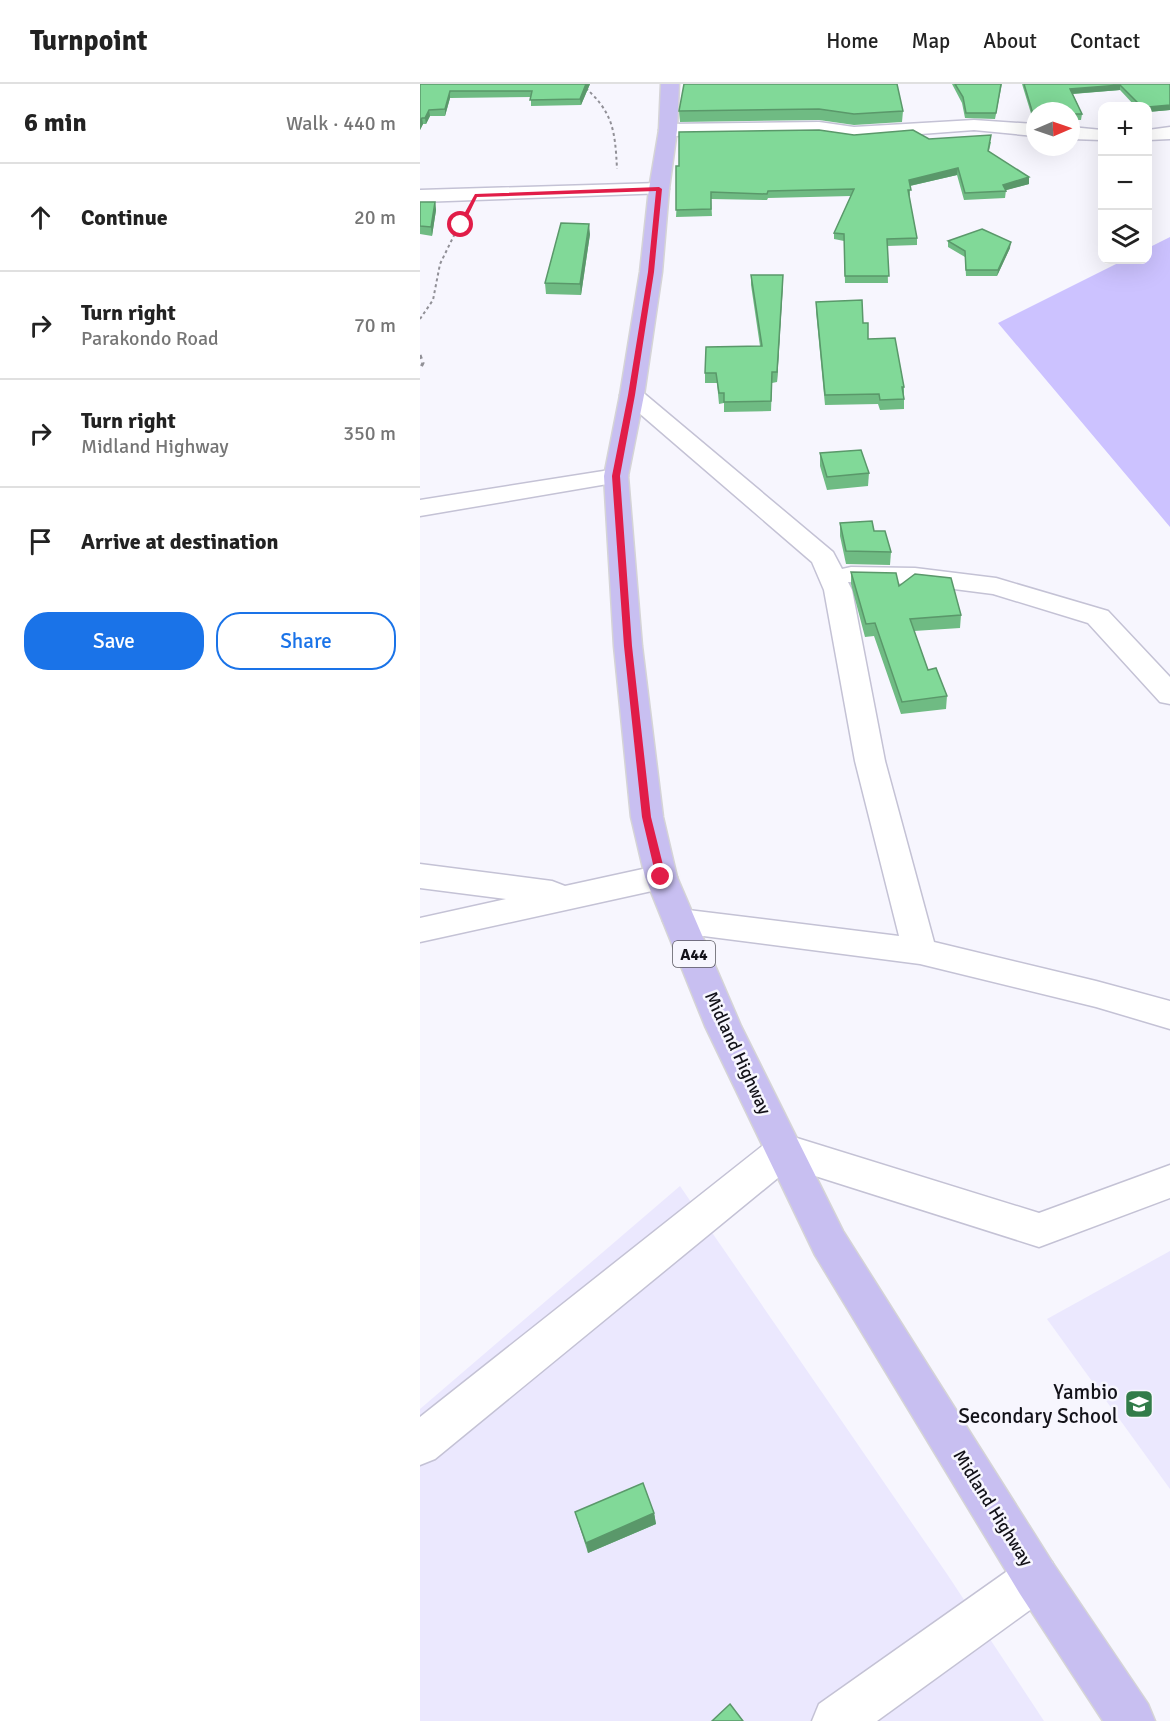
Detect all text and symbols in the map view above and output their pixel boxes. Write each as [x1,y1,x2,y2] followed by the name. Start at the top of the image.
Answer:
[30,24,147,58] text: Turnpoint
[826,28,879,54] text: Home
[912,28,950,54] text: Map
[983,28,1037,54] text: About
[1070,28,1140,54] text: Contact
[1026,102,1080,156] north arrow
[1098,102,1152,264] map controls
[1098,102,1152,156] button: +
[24,107,87,139] text: 6 min
[286,111,396,136] text: Walk · 440 m
[1098,156,1152,210] button: −
[24,201,57,234] icon: ahead
[81,204,168,231] text: Continue
[354,205,396,230] text: 20 m
[1098,210,1152,264] button: layers
[447,211,473,237] route start
[81,299,176,326] text: Turn right
[24,309,57,342] icon: right
[354,313,396,338] text: 70 m
[81,326,219,351] text: Parakondo Road
[81,407,176,434] text: Turn right
[24,417,57,450] icon: right
[343,421,396,446] text: 350 m
[81,434,229,459] text: Midland Highway
[24,525,57,558] icon: arrive
[81,528,278,555] text: Arrive at destination
[24,612,204,670] button: Save
[216,612,396,670] button: Share
[647,863,673,889] route end
[673,941,715,967] road number: A44
[700,988,776,1118] street label: Midland Highway
[958,1379,1118,1429] place label: Yambio Secondary School
[1123,1388,1155,1420] school or university icon: Yambio Secondary School
[948,1446,1038,1571] street label: Midland Highway

